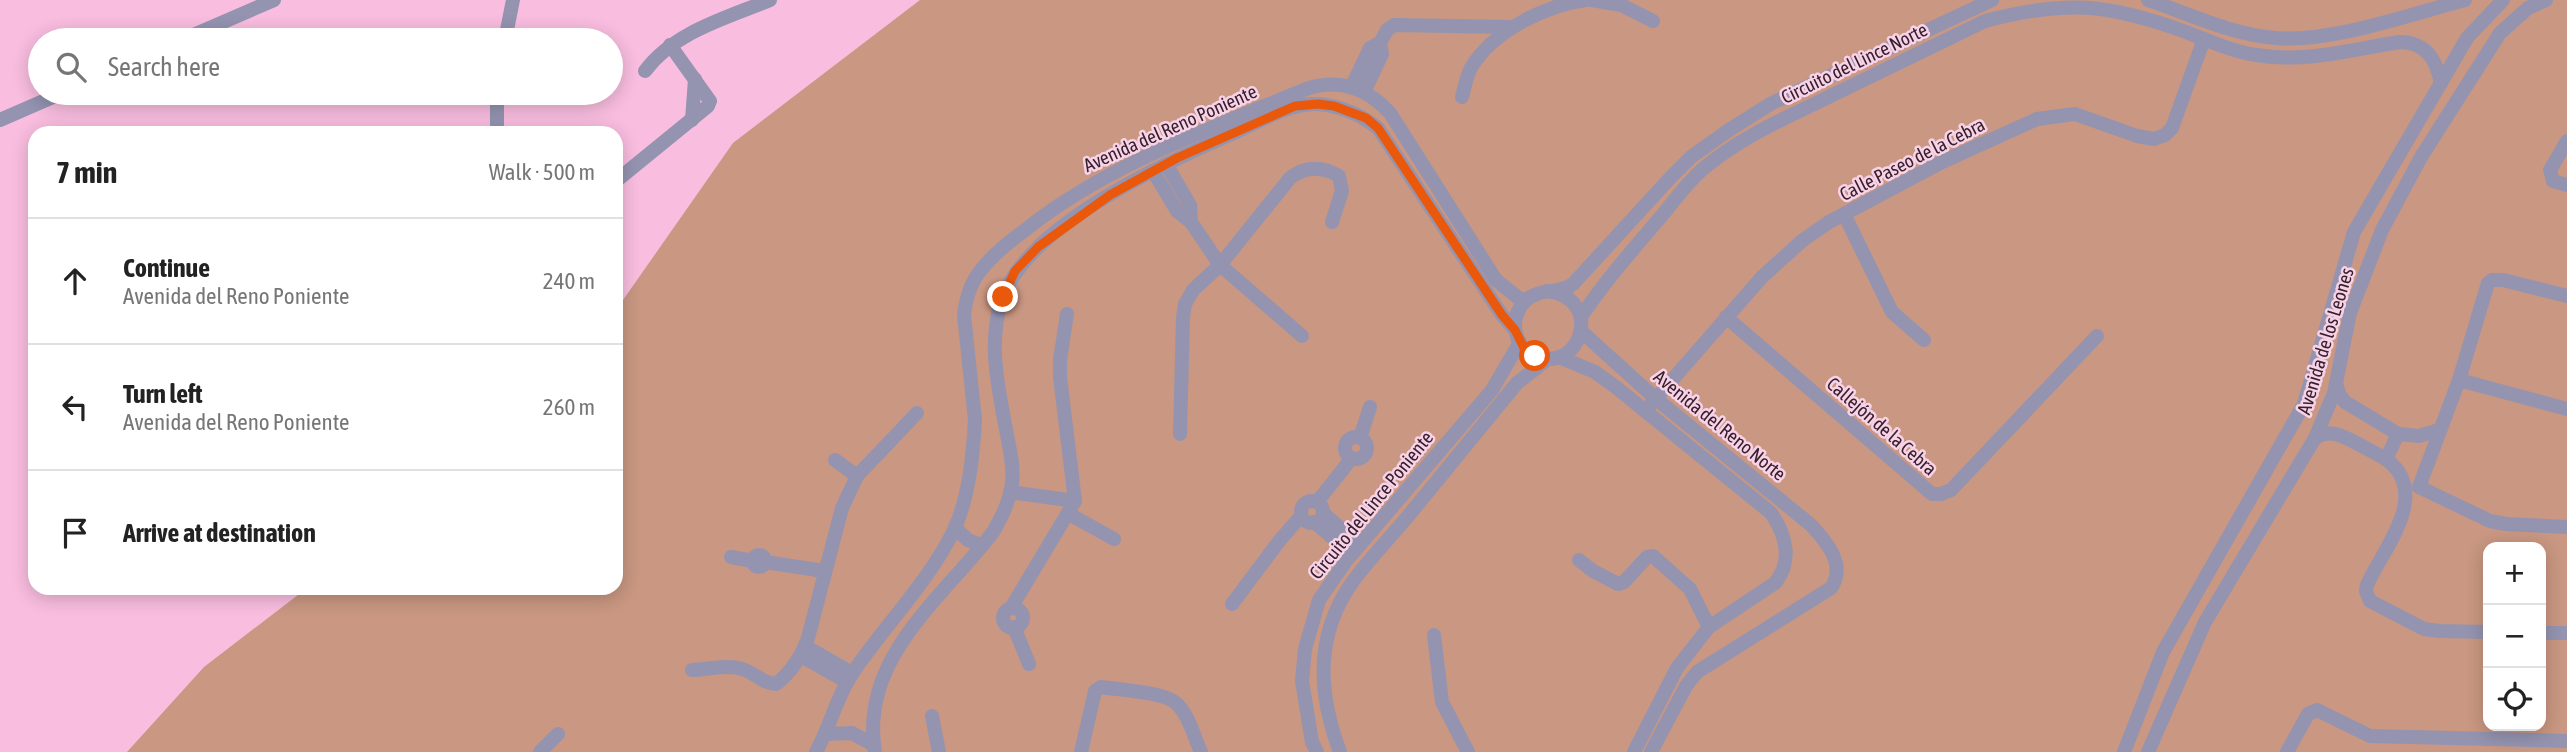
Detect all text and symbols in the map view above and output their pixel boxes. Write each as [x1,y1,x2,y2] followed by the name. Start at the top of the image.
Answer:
[1777,18,1931,108] street label: Circuito del Lince Norte
[28,28,623,105] search box
[52,48,90,86] icon: search
[108,52,220,82] text: Search here
[1080,80,1260,176] street label: Avenida del Reno Poniente
[1836,113,1988,205] street label: Calle Paseo de la Cebra
[56,155,117,189] text: 7 min
[489,159,595,185] text: Walk · 500 m
[123,253,210,283] text: Continue
[56,262,94,300] icon: ahead
[2292,265,2358,417] street label: Avenida de los Leones
[543,268,595,294] text: 240 m
[987,281,1018,312] route end
[123,283,350,309] text: Avenida del Reno Poniente
[1519,340,1550,371] route start
[1650,365,1790,485] street label: Avenida del Reno Norte
[1823,372,1941,480] street label: Callejón de la Cebra
[123,379,203,409] text: Turn left
[56,388,94,426] icon: left
[543,394,595,420] text: 260 m
[123,409,350,435] text: Avenida del Reno Poniente
[1305,427,1437,583] street label: Circuito del Lince Poniente
[56,514,94,552] icon: arrive
[123,518,316,548] text: Arrive at destination
[2483,542,2546,731] map controls
[2483,542,2546,605] button: +
[2483,605,2546,668] button: −
[2483,668,2546,731] button: locate

